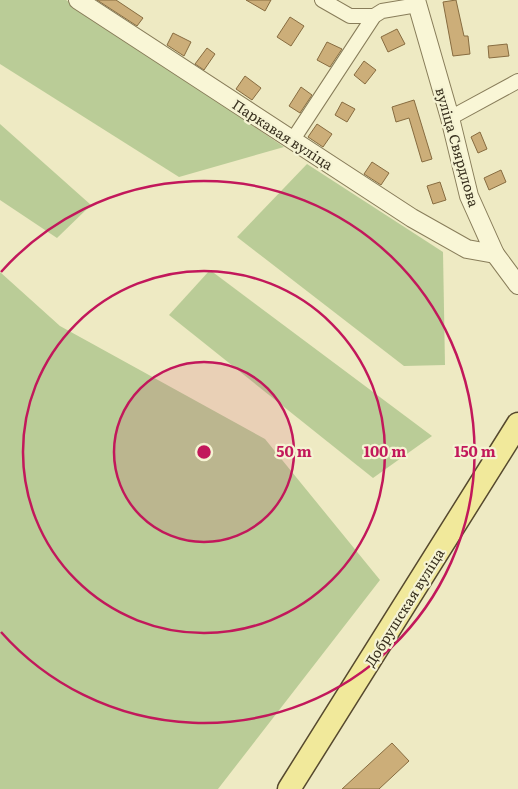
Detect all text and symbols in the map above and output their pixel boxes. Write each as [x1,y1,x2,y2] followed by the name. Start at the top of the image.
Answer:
[431,85,485,210] street label: вуліца Свярдлова
[229,94,338,174] street label: Паркавая вуліца
[276,439,312,462] text: 50 m
[364,439,406,462] text: 100 m
[454,439,496,462] text: 150 m
[195,443,213,461] centre of rings
[360,544,449,670] street label: Добрушская вуліца

